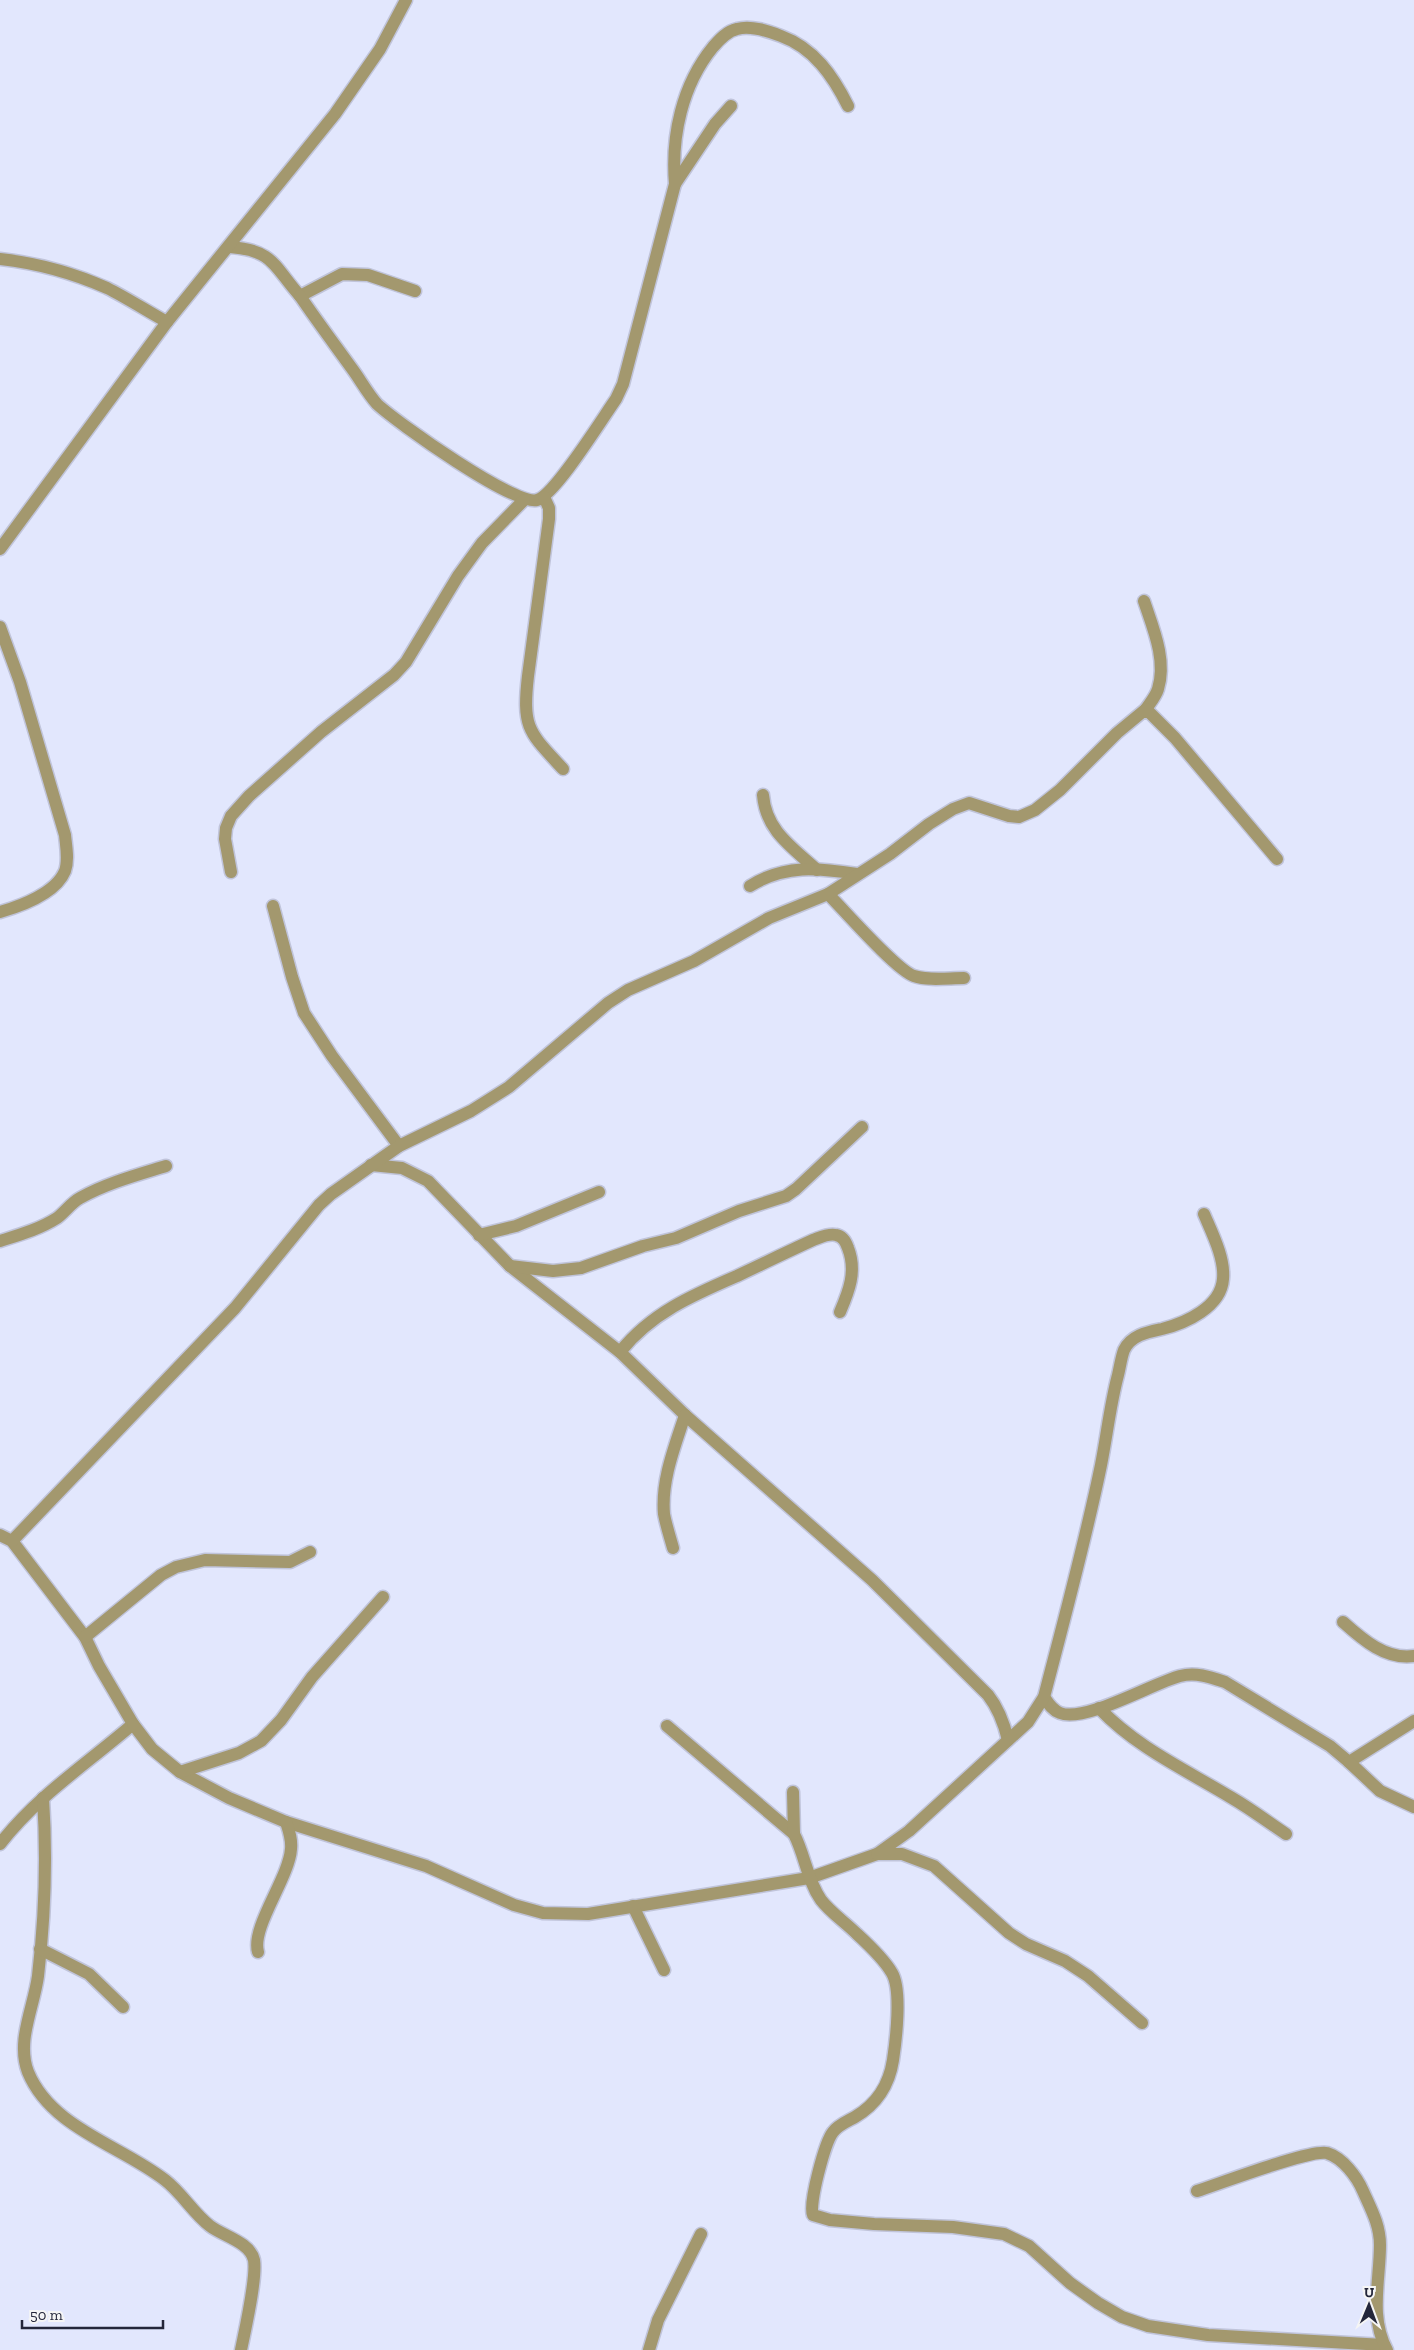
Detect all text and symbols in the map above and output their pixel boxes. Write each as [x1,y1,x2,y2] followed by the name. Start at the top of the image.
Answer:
[1344,2280,1394,2330] north arrow
[1364,2284,1374,2301] text: U
[22,2298,164,2330] scale bar
[30,2306,63,2324] text: 50 m

